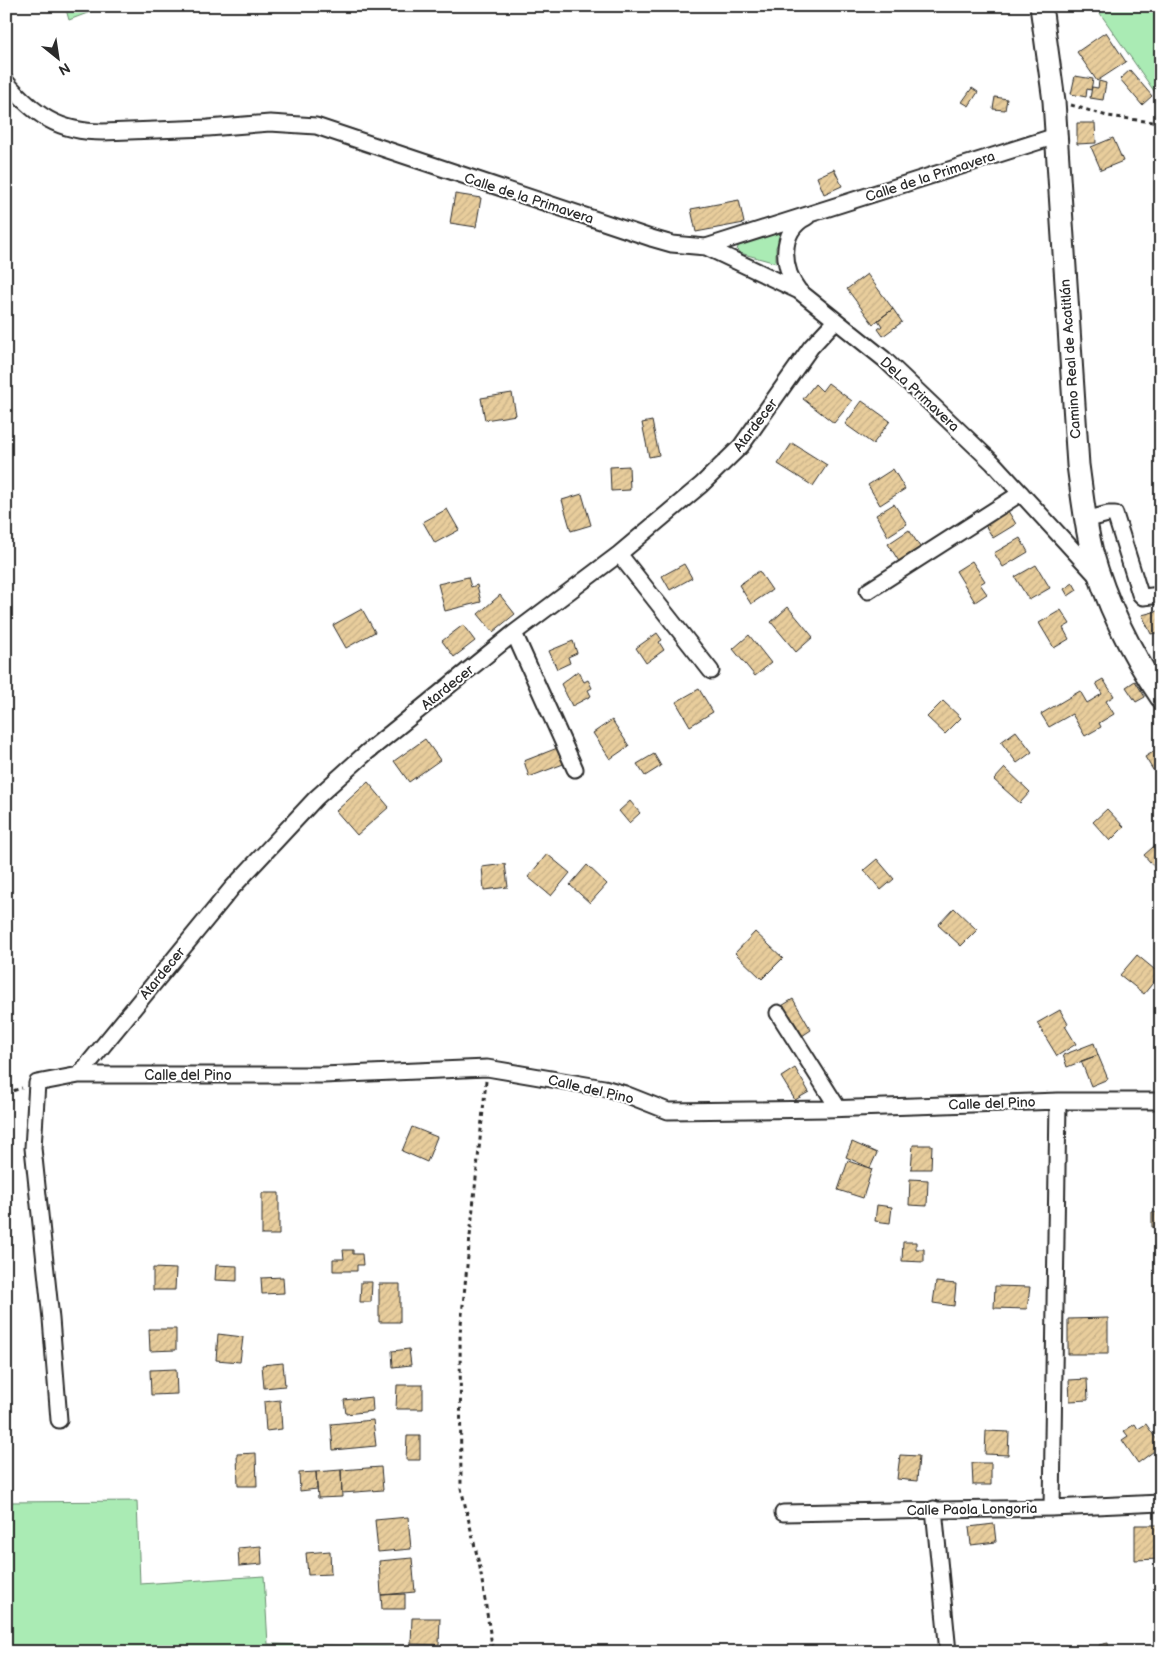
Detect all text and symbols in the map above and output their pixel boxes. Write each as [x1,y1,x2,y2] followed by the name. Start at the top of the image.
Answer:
[32,32,82,82] north arrow
[55,59,73,79] text: N
[863,147,997,205] street label: Calle de la Primavera
[462,170,596,227] street label: Calle de la Primavera
[1056,279,1085,439] street label: Camino Real de Acatitlán
[877,353,963,435] street label: DeLa Primavera
[730,395,781,455] street label: Atardecer
[418,661,478,714] street label: Atardecer
[136,943,189,1003] street label: Atardecer
[144,1067,232,1084] street label: Calle del Pino
[546,1071,635,1108] street label: Calle del Pino
[948,1093,1036,1114] street label: Calle del Pino
[906,1500,1038,1519] street label: Calle Paola Longoria

